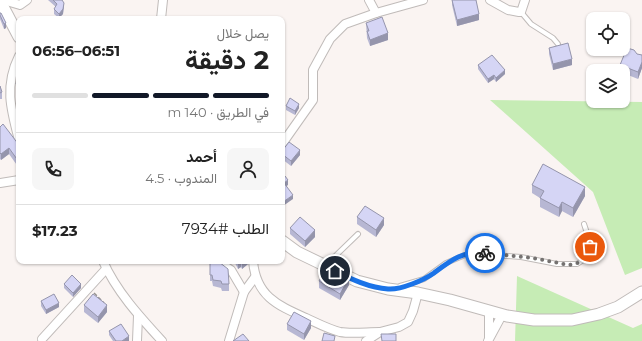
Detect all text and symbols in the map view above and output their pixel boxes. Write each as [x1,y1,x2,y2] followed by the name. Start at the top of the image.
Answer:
[586,12,630,108] map controls
[586,12,630,56] button: locate
[217,25,269,41] text: يصل خلال
[32,41,120,60] text: 06:51–06:56
[185,44,269,76] text: 2 دقيقة
[586,64,630,108] button: layers
[167,104,269,120] text: في الطريق · 140 m
[186,147,217,166] text: أحمد
[32,148,74,190] button: phone
[227,148,269,190] button: person
[145,170,217,186] text: المندوب · 4.5
[182,219,269,238] text: الطلب #7934
[32,221,78,240] text: $17.23
[573,230,607,264] pin
[465,233,505,273] courier
[579,236,601,258] icon: bag
[474,242,496,264] icon: bike
[318,254,352,288] pin
[324,260,346,282] icon: home

